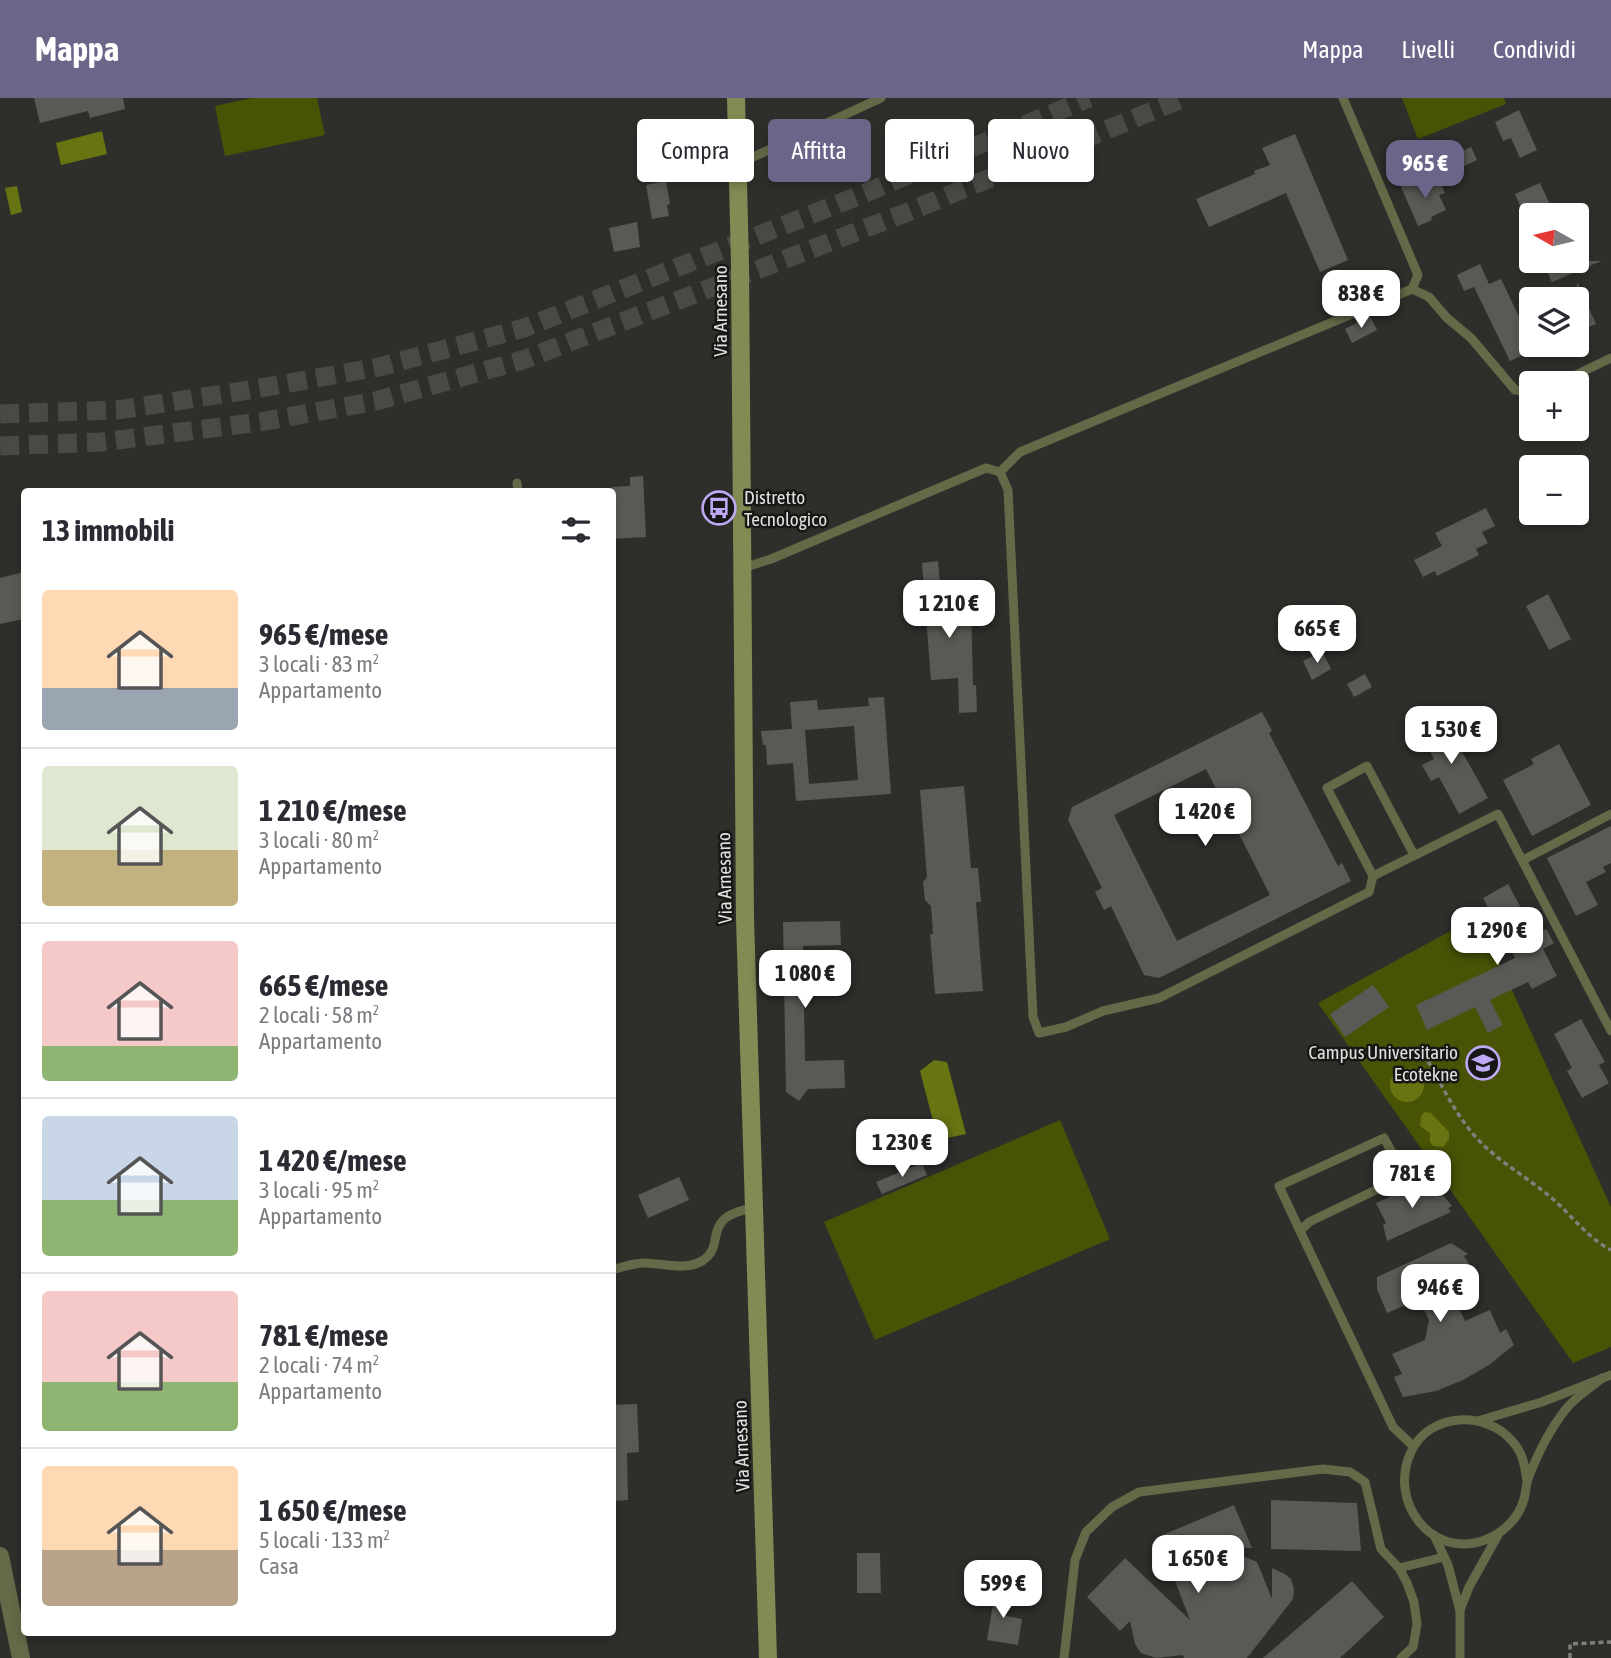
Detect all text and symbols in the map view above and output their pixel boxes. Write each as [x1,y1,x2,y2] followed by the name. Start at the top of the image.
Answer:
[35,30,119,68] text: Mappa
[1302,36,1363,63] text: Mappa
[1401,36,1455,63] text: Livelli
[1493,36,1576,63] text: Condividi
[637,119,754,182] chip: Compra
[768,119,871,182] chip: Affitta
[885,119,974,182] chip: Filtri
[988,119,1094,182] chip: Nuovo
[1376,140,1474,200] pin: 965 €
[1402,150,1448,176] text: 965 €
[1519,203,1589,273] north arrow
[1519,203,1589,525] map controls
[709,265,731,357] street label: Via Arnesano
[1312,271,1410,330] pin: 838 €
[1338,280,1384,306] text: 838 €
[1519,287,1589,357] button: layers
[1519,371,1589,441] button: +
[1519,455,1589,525] button: −
[744,486,827,530] place label: Distretto Tecnologico
[700,489,738,527] bus stop icon: Distretto Tecnologico
[557,511,595,549] icon: filters
[42,513,174,547] text: 13 immobili
[884,580,1014,640] pin: 1 210 €
[919,590,979,616] text: 1 210 €
[1268,606,1366,665] pin: 665 €
[1294,615,1340,641] text: 665 €
[259,617,388,651] text: 965 €/mese
[98,618,182,702] icon: home
[259,651,379,677] text: 3 locali · 83 m²
[259,677,382,703] text: Appartamento
[1386,706,1516,766] pin: 1 530 €
[1421,716,1481,742] text: 1 530 €
[1140,788,1270,848] pin: 1 420 €
[259,793,407,827] text: 1 210 €/mese
[98,794,182,878] icon: home
[1175,798,1235,824] text: 1 420 €
[259,827,379,853] text: 3 locali · 80 m²
[712,832,736,924] street label: Via Arnesano
[259,853,382,879] text: Appartamento
[1432,908,1562,967] pin: 1 290 €
[1467,917,1527,943] text: 1 290 €
[740,950,870,1010] pin: 1 080 €
[775,960,835,986] text: 1 080 €
[259,968,388,1002] text: 665 €/mese
[98,969,182,1053] icon: home
[259,1002,379,1028] text: 2 locali · 58 m²
[259,1028,382,1054] text: Appartamento
[1308,1041,1458,1085] place label: Campus Universitario Ecotekne
[1464,1044,1502,1082] school or university icon: Campus Universitario Ecotekne
[837,1119,967,1179] pin: 1 230 €
[872,1129,932,1155] text: 1 230 €
[259,1143,407,1177] text: 1 420 €/mese
[98,1144,182,1228] icon: home
[1363,1150,1461,1210] pin: 781 €
[1389,1160,1435,1186] text: 781 €
[259,1177,379,1203] text: 3 locali · 95 m²
[259,1203,382,1229] text: Appartamento
[1391,1264,1489,1324] pin: 946 €
[1417,1274,1463,1300] text: 946 €
[259,1318,388,1352] text: 781 €/mese
[98,1319,182,1403] icon: home
[259,1352,379,1378] text: 2 locali · 74 m²
[259,1378,382,1404] text: Appartamento
[728,1400,754,1492] street label: Via Arnesano
[259,1493,407,1527] text: 1 650 €/mese
[98,1494,182,1578] icon: home
[259,1527,390,1553] text: 5 locali · 133 m²
[1133,1536,1263,1595] pin: 1 650 €
[1168,1545,1228,1571] text: 1 650 €
[259,1553,299,1579] text: Casa
[954,1560,1052,1620] pin: 599 €
[980,1570,1026,1596] text: 599 €

